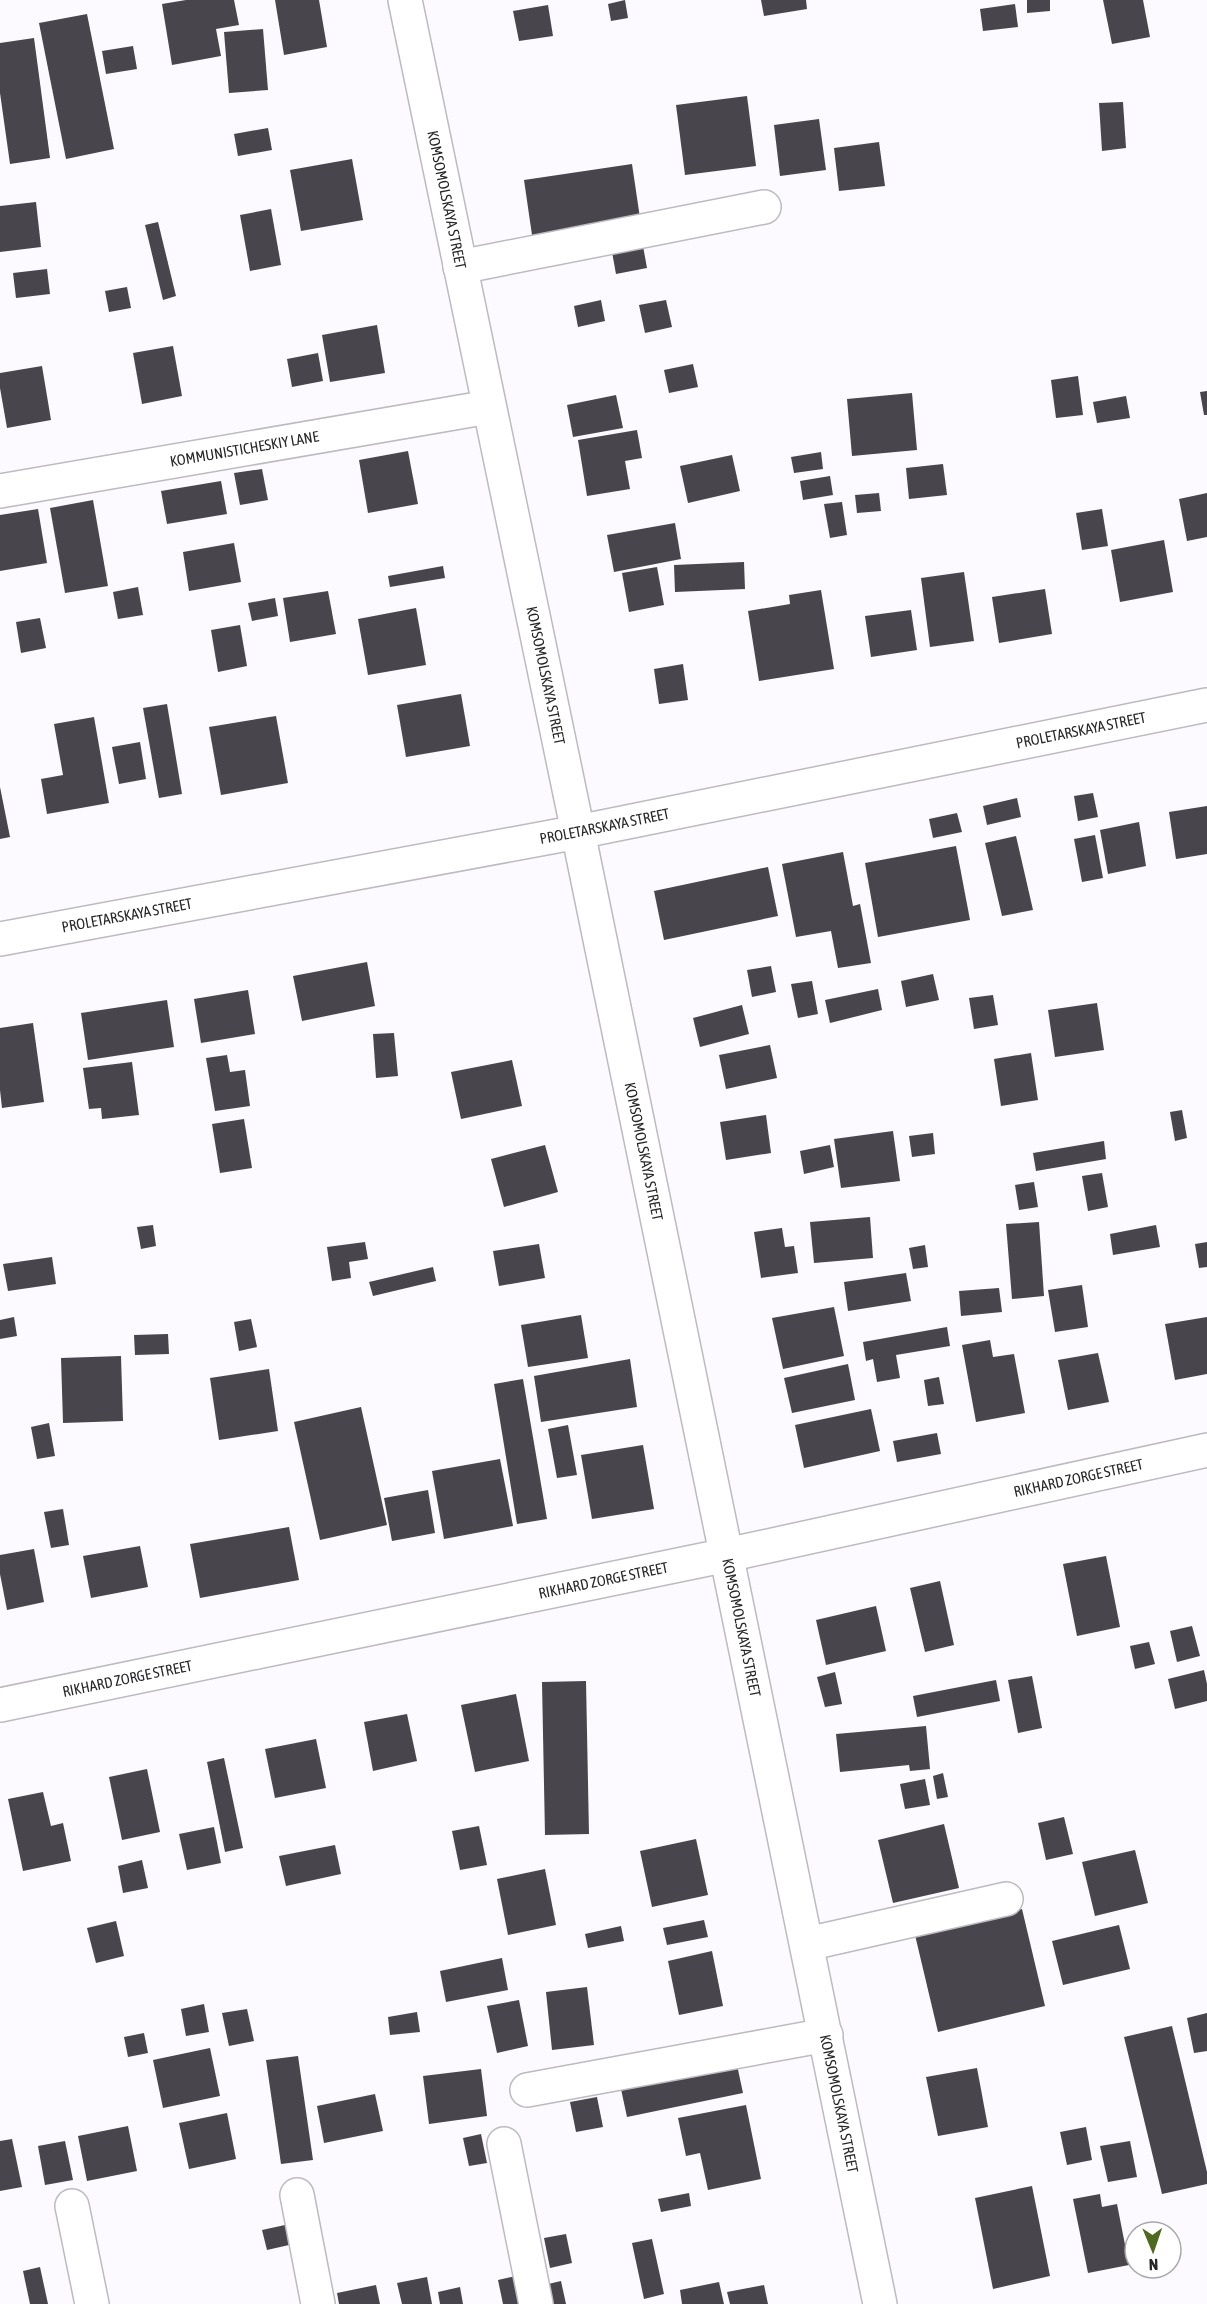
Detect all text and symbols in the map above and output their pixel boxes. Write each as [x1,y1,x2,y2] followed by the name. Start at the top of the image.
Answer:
[424,129,470,271] street label: KOMSOMOLSKAYA STREET
[169,427,321,470] street label: KOMMUNISTICHESKIY LANE
[523,605,569,747] street label: KOMSOMOLSKAYA STREET
[1015,708,1148,751] street label: PROLETARSKAYA STREET
[538,805,671,847] street label: PROLETARSKAYA STREET
[60,895,194,935] street label: PROLETARSKAYA STREET
[622,1081,667,1223] street label: KOMSOMOLSKAYA STREET
[1012,1455,1145,1500] street label: RIKHARD ZORGE STREET
[719,1557,764,1699] street label: KOMSOMOLSKAYA STREET
[537,1558,670,1602] street label: RIKHARD ZORGE STREET
[61,1657,194,1700] street label: RIKHARD ZORGE STREET
[817,2033,862,2175] street label: KOMSOMOLSKAYA STREET
[1123,2220,1183,2280] north arrow
[1148,2256,1159,2274] text: N

